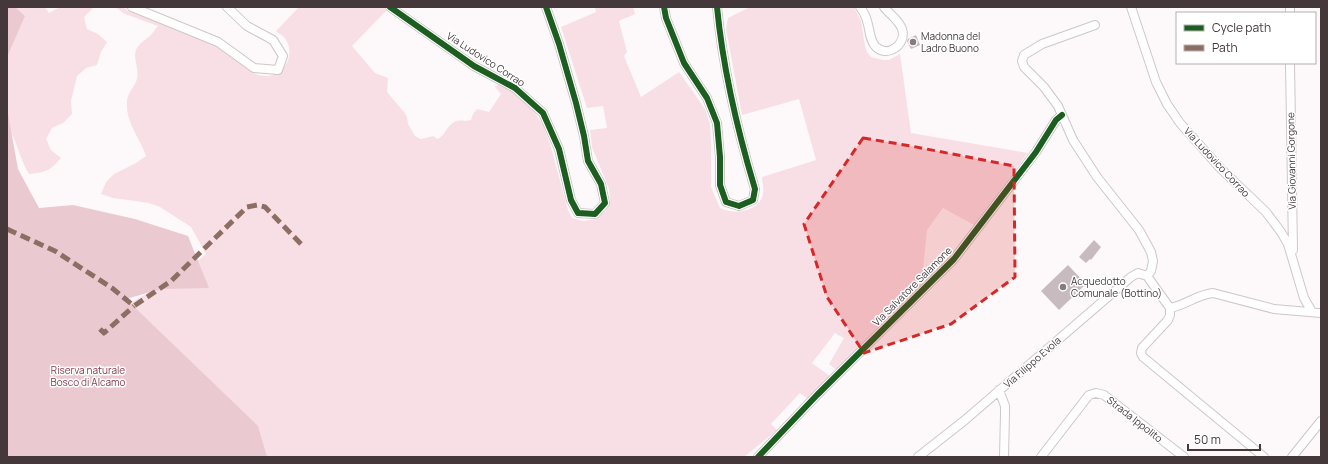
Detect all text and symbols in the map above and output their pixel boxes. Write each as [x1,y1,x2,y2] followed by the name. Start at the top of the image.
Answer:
[1176,12,1316,64] legend
[1212,19,1271,36] text: Cycle path
[444,28,528,90] street label: Via Ludovico Corrao
[921,29,980,55] place label: Madonna del Ladro Buono
[908,37,918,47] marker: Madonna del Ladro Buono
[1212,39,1238,56] text: Path
[1283,112,1299,210] street label: Via Giovanni Gorgone
[1181,124,1253,200] street label: Via Ludovico Corrao
[869,243,955,329] street label: Via Salvatore Salamone
[1071,274,1162,300] place label: Acquedotto Comunale (Bottino)
[1058,282,1068,292] marker: Acquedotto Comunale (Bottino)
[1000,333,1064,391] street label: Via Filippo Evola
[51,363,126,389] park label: Riserva naturale Bosco di Alcamo
[1104,393,1166,445] street label: Strada Ippolito
[1188,426,1260,452] scale bar
[1194,431,1221,448] text: 50 m

